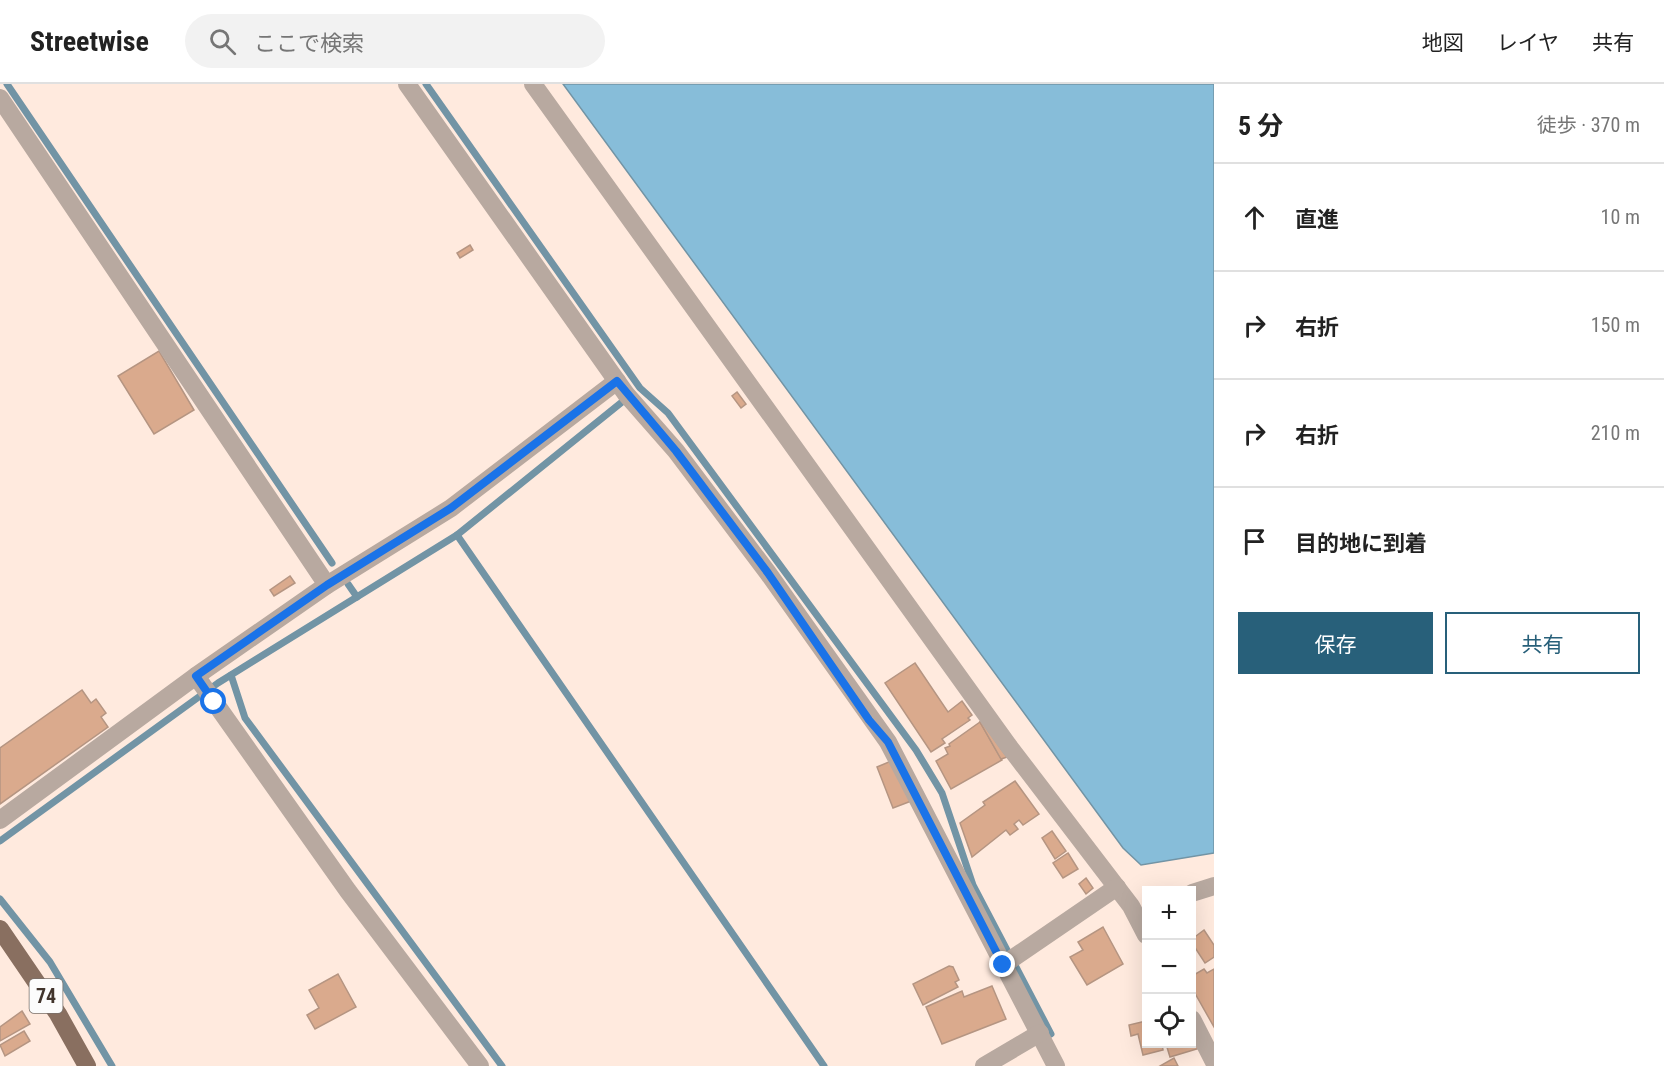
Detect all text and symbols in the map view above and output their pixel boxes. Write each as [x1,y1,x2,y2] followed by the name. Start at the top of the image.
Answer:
[185,14,605,68] search box
[30,25,149,58] text: Streetwise
[206,25,239,58] icon: search
[254,31,364,56] text: ここで検索
[1422,31,1464,55] text: 地図
[1497,31,1559,55] text: レイヤ
[1592,31,1634,55] text: 共有
[1238,111,1283,141] text: 5 分
[1537,113,1640,137] text: 徒歩 · 370 m
[1238,201,1271,234] icon: ahead
[1601,205,1640,229] text: 10 m
[1295,207,1339,232] text: 直進
[1238,309,1271,342] icon: right
[1591,313,1640,337] text: 150 m
[1295,315,1339,340] text: 右折
[1238,417,1271,450] icon: right
[1591,421,1640,445] text: 210 m
[1295,423,1339,448] text: 右折
[1238,525,1271,558] icon: arrive
[1295,531,1427,556] text: 目的地に到着
[1238,612,1433,674] button: 保存
[1445,612,1640,674] button: 共有
[200,688,226,714] route start
[1142,886,1196,1048] map controls
[1142,886,1196,940] button: +
[1142,940,1196,994] button: −
[989,951,1015,977] route end
[30,979,63,1013] road number: 74
[1142,994,1196,1048] button: locate

